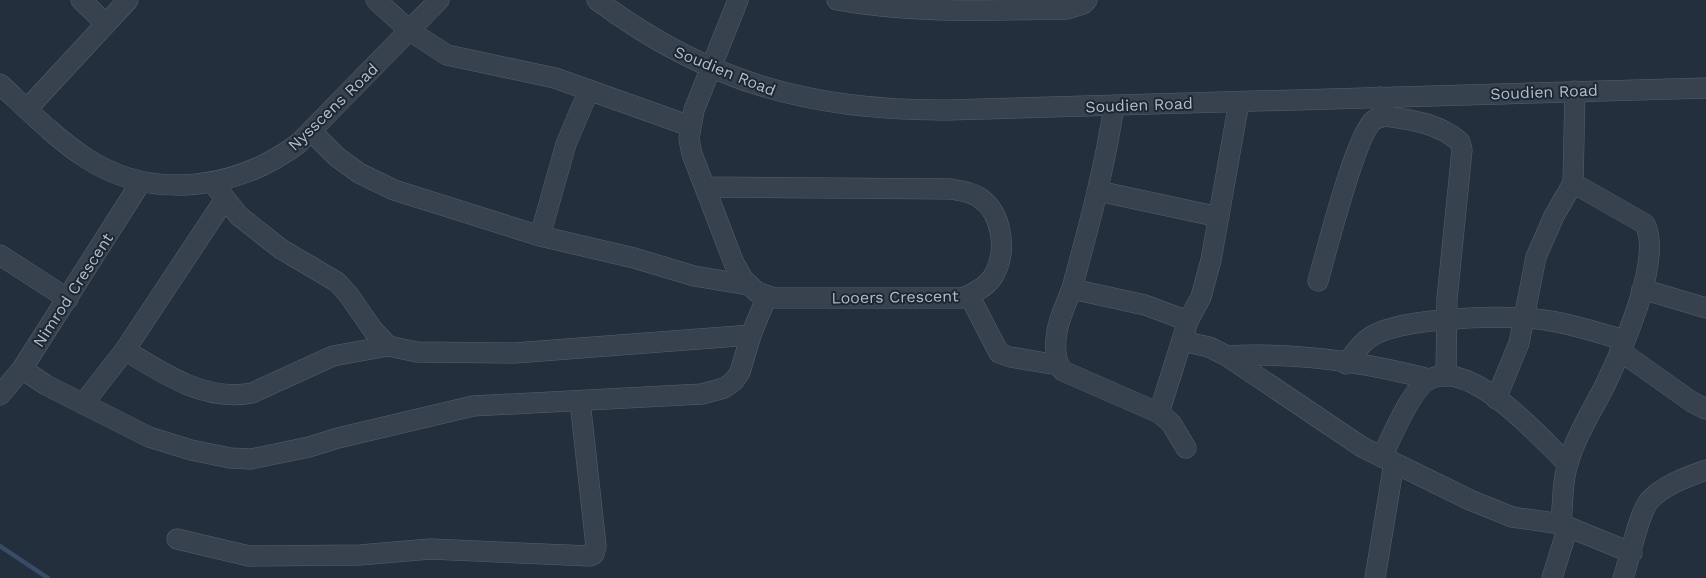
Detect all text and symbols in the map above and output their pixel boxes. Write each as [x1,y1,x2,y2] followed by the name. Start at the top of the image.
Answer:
[672,42,778,100] street label: Soudien Road
[284,59,382,155] street label: Nysscens Road
[1490,81,1598,103] street label: Soudien Road
[1085,94,1193,116] street label: Soudien Road
[29,229,117,351] street label: Nimrod Crescent
[831,286,959,308] street label: Looers Crescent

